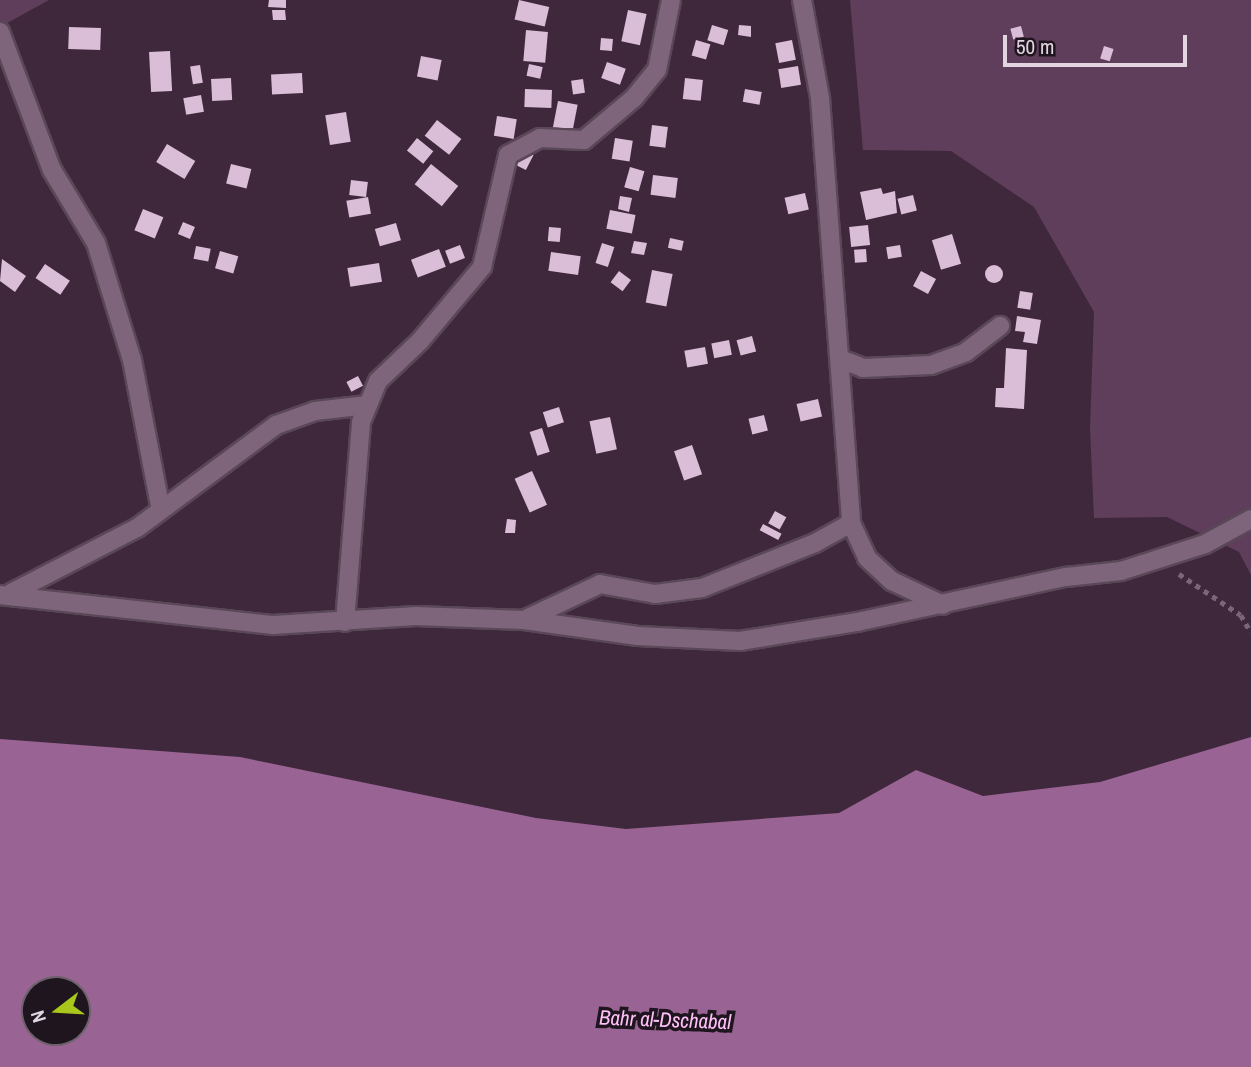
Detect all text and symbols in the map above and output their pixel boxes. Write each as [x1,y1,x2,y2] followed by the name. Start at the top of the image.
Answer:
[1006,21,1190,65] scale bar
[1016,32,1054,61] text: 50 m
[21,976,91,1046] north arrow
[599,1005,731,1035] water label: Bahr al-Dschabal
[24,1007,52,1026] text: N

